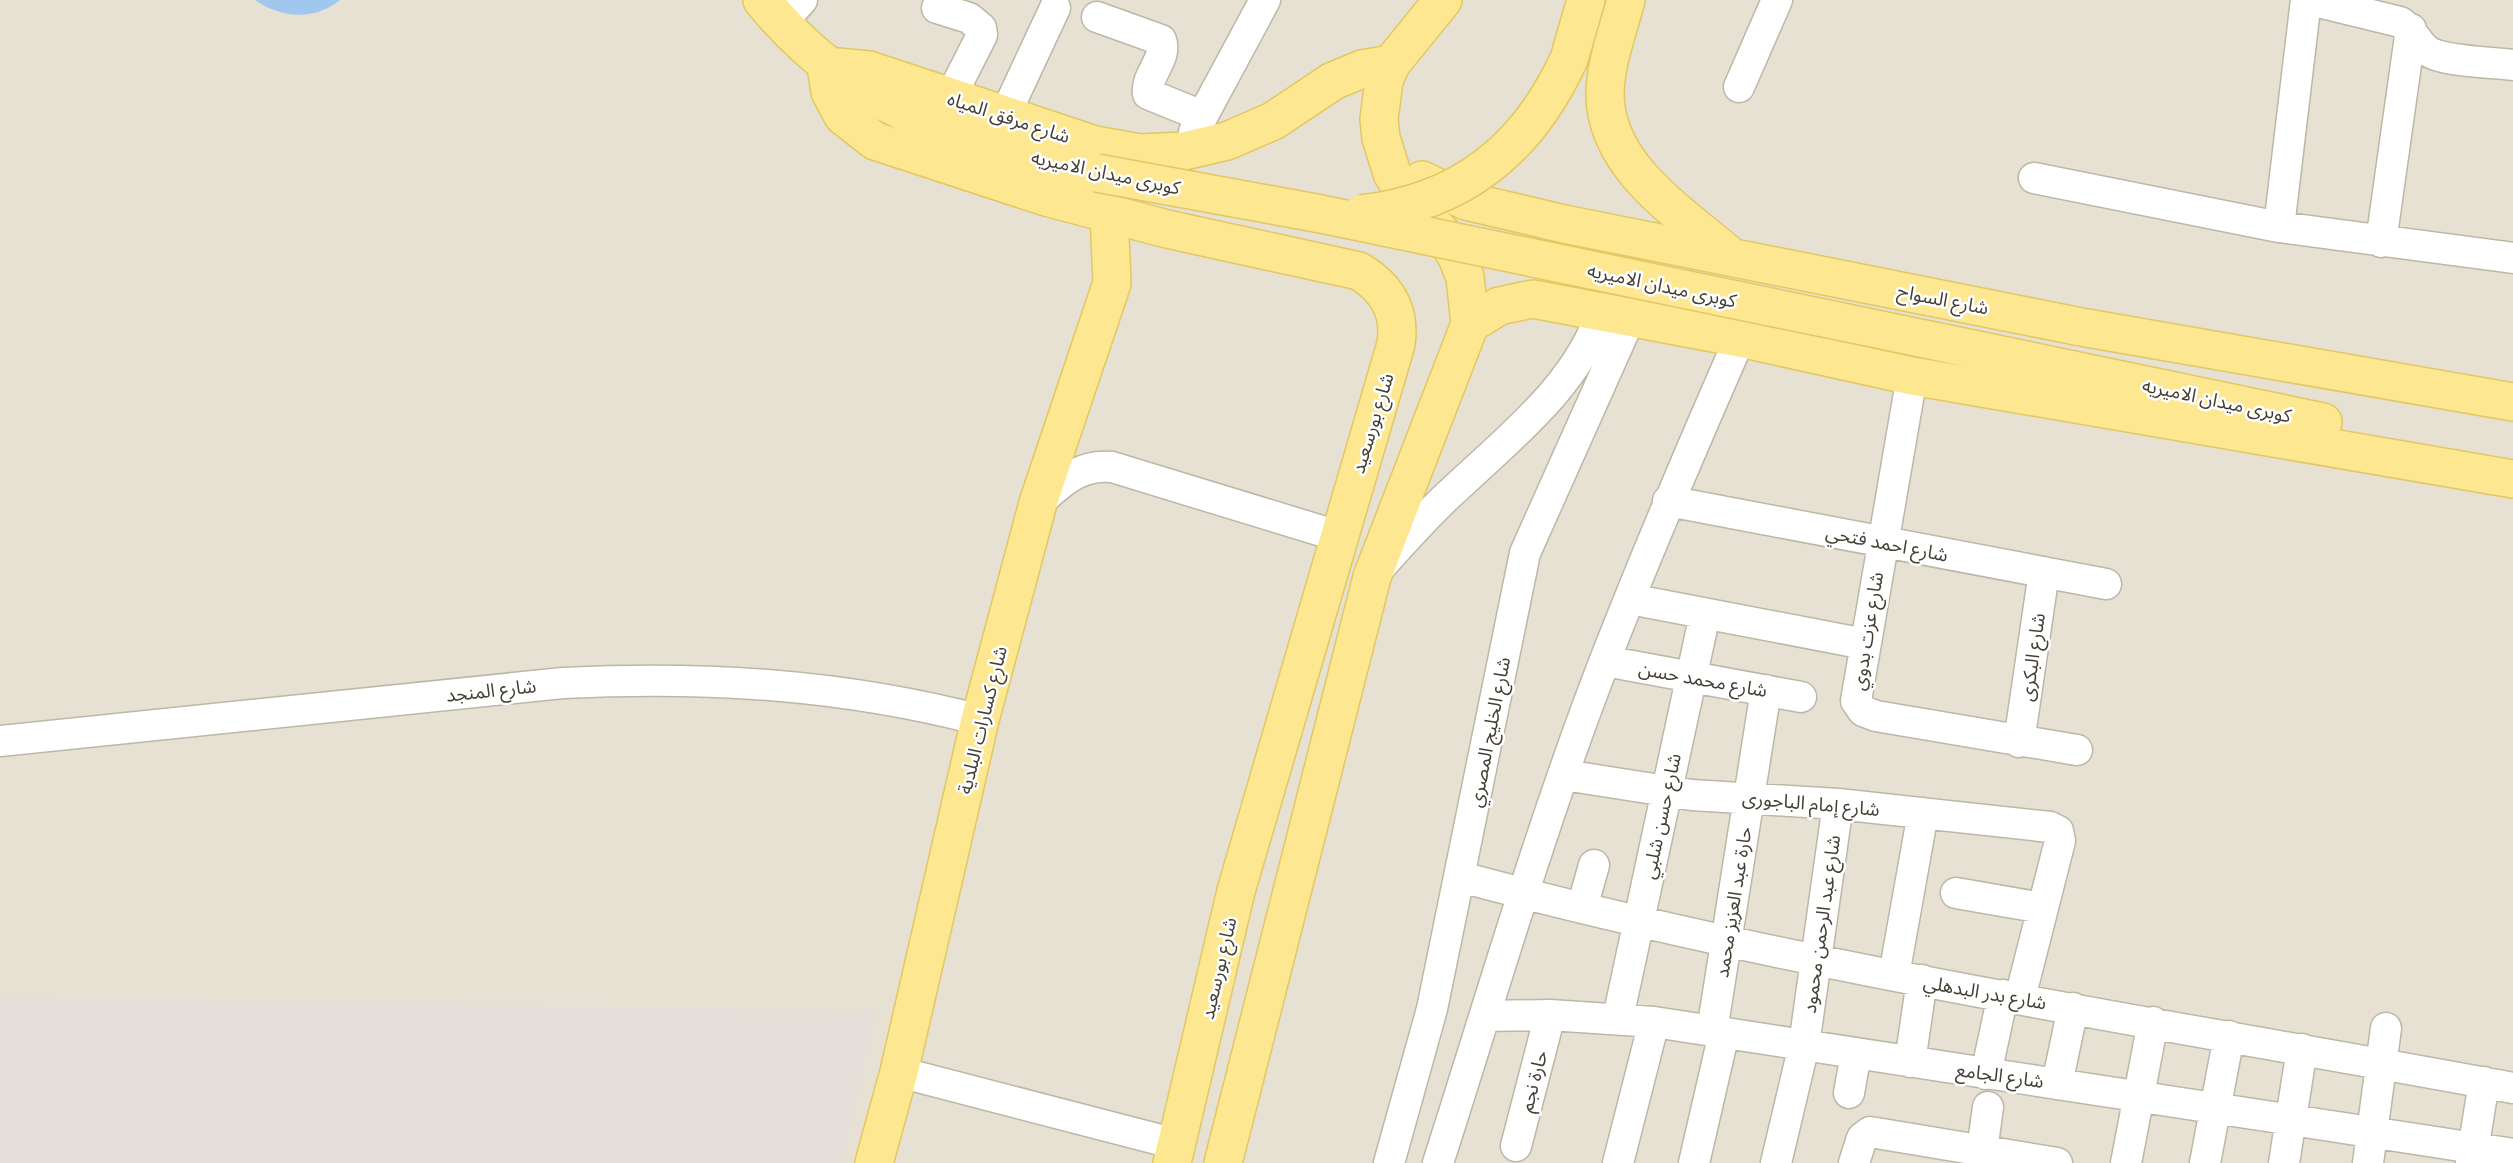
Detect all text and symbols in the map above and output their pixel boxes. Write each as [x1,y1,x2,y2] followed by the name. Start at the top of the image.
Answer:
[944,85,1074,150] street label: شارع مرفق المياه
[1029,144,1184,201] street label: كوبرى ميدان الاميريه
[1585,257,1740,314] street label: كوبرى ميدان الاميريه
[1895,277,1991,322] street label: شارع السواح
[1344,370,1401,477] street label: شارع بورسعيد
[2140,372,2295,429] street label: كوبرى ميدان الاميريه
[1823,518,1950,570] street label: شارع احمد فتحي
[1845,570,1892,693] street label: شارع عزت بدوي
[2013,611,2052,703] street label: شارع البكرى
[951,643,1014,797] street label: شارع كسارات البلدية
[1462,655,1519,810] street label: شارع الخليج المصري
[1637,655,1769,704] street label: شارع محمد حسن
[445,672,537,709] street label: شارع المنجد
[1635,751,1689,882] street label: شارع حسن شلبي
[1741,784,1881,824] street label: شارع إمام الباجورى
[1708,825,1758,979] street label: حارة عبد العزيز محمد
[1796,833,1847,1015] street label: شارع عبد الرحمن محمود
[1194,914,1243,1022] street label: شارع بورسعيد
[1921,968,2049,1018] street label: شارع بدر البدهلي
[1512,1047,1556,1115] street label: حارة نجم
[1954,1056,2046,1096] street label: شارع الجامع

